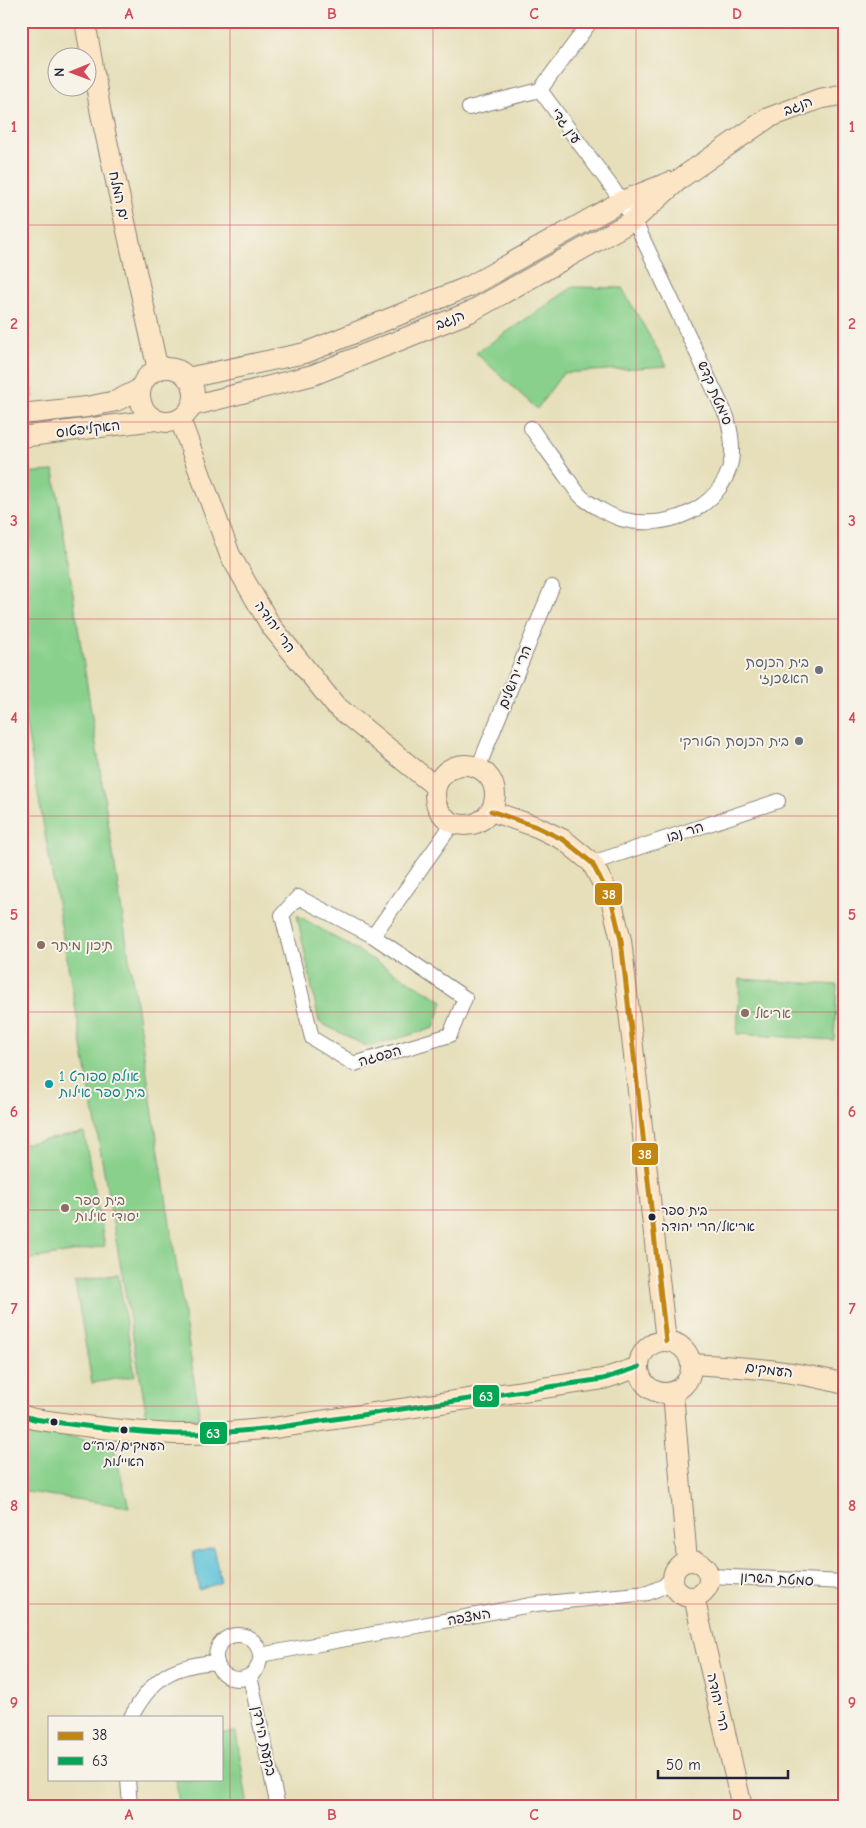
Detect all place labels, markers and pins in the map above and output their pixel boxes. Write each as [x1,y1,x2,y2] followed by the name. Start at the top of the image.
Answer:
[746,654,809,687] place label: בית הכנסת האשכנזי
[813,664,825,676] marker: בית הכנסת האשכנזי
[679,733,789,750] place label: בית הכנסת הטורקי
[793,735,805,747] marker: בית הכנסת הטורקי
[51,937,113,954] place label: תיכון מיתר
[35,939,47,951] marker: תיכון מיתר
[755,1005,791,1022] place label: אריאל
[739,1007,751,1019] marker: אריאל
[58,1068,145,1101] place label: אולם ספורט 1 בית ספר אילות
[43,1078,55,1090] marker: אולם ספורט 1 בית ספר אילות
[74,1192,139,1225] place label: בית ספר יסודי אילות
[59,1202,71,1214] marker: בית ספר יסודי אילות
[661,1203,755,1234] place label: בית ספר אריאל/הרי יהודה
[647,1212,657,1222] marker: בית ספר אריאל/הרי יהודה
[49,1417,59,1427] unlabelled marker
[119,1425,129,1435] marker: העמקים/ביה״ס האיילות
[83,1438,165,1469] place label: העמקים/ביה״ס האיילות

